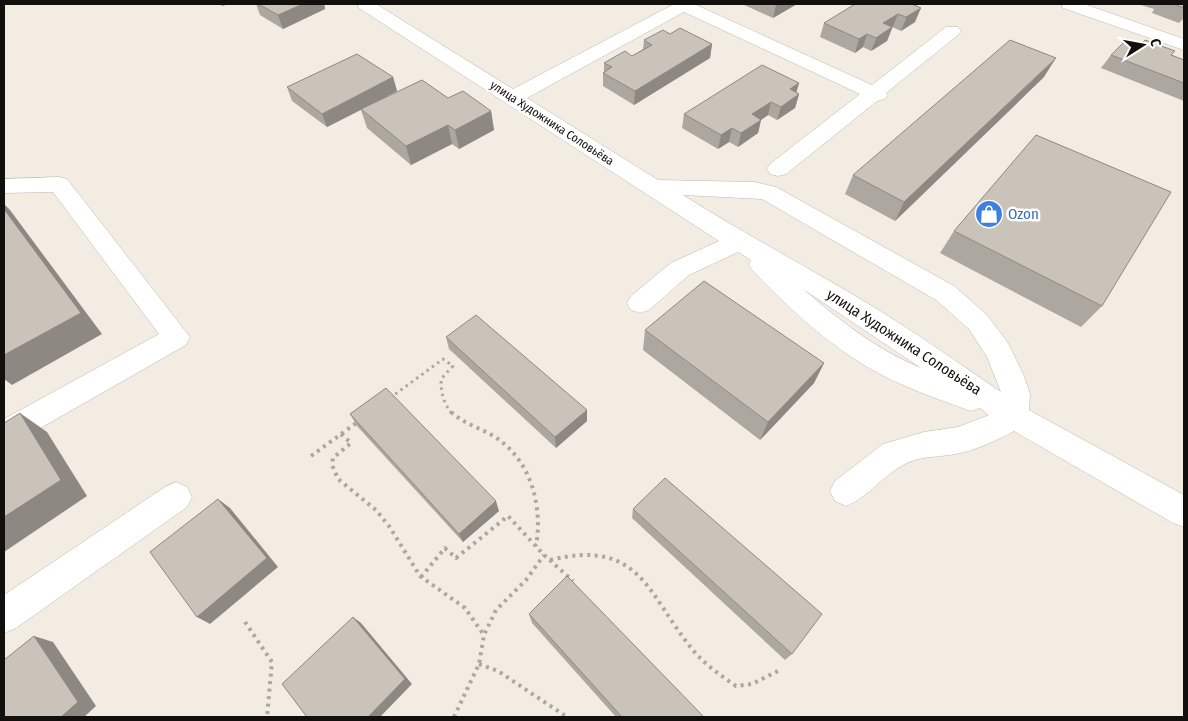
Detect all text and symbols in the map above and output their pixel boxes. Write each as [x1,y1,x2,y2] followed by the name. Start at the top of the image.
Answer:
[1118,20,1168,70] north arrow
[1146,37,1164,48] text: С
[488,78,617,168] street label: улица Художника Соловьёва
[974,199,1004,229] shop icon: Ozon
[1008,205,1039,223] place label: Ozon
[823,285,985,399] street label: улица Художника Соловьёва

